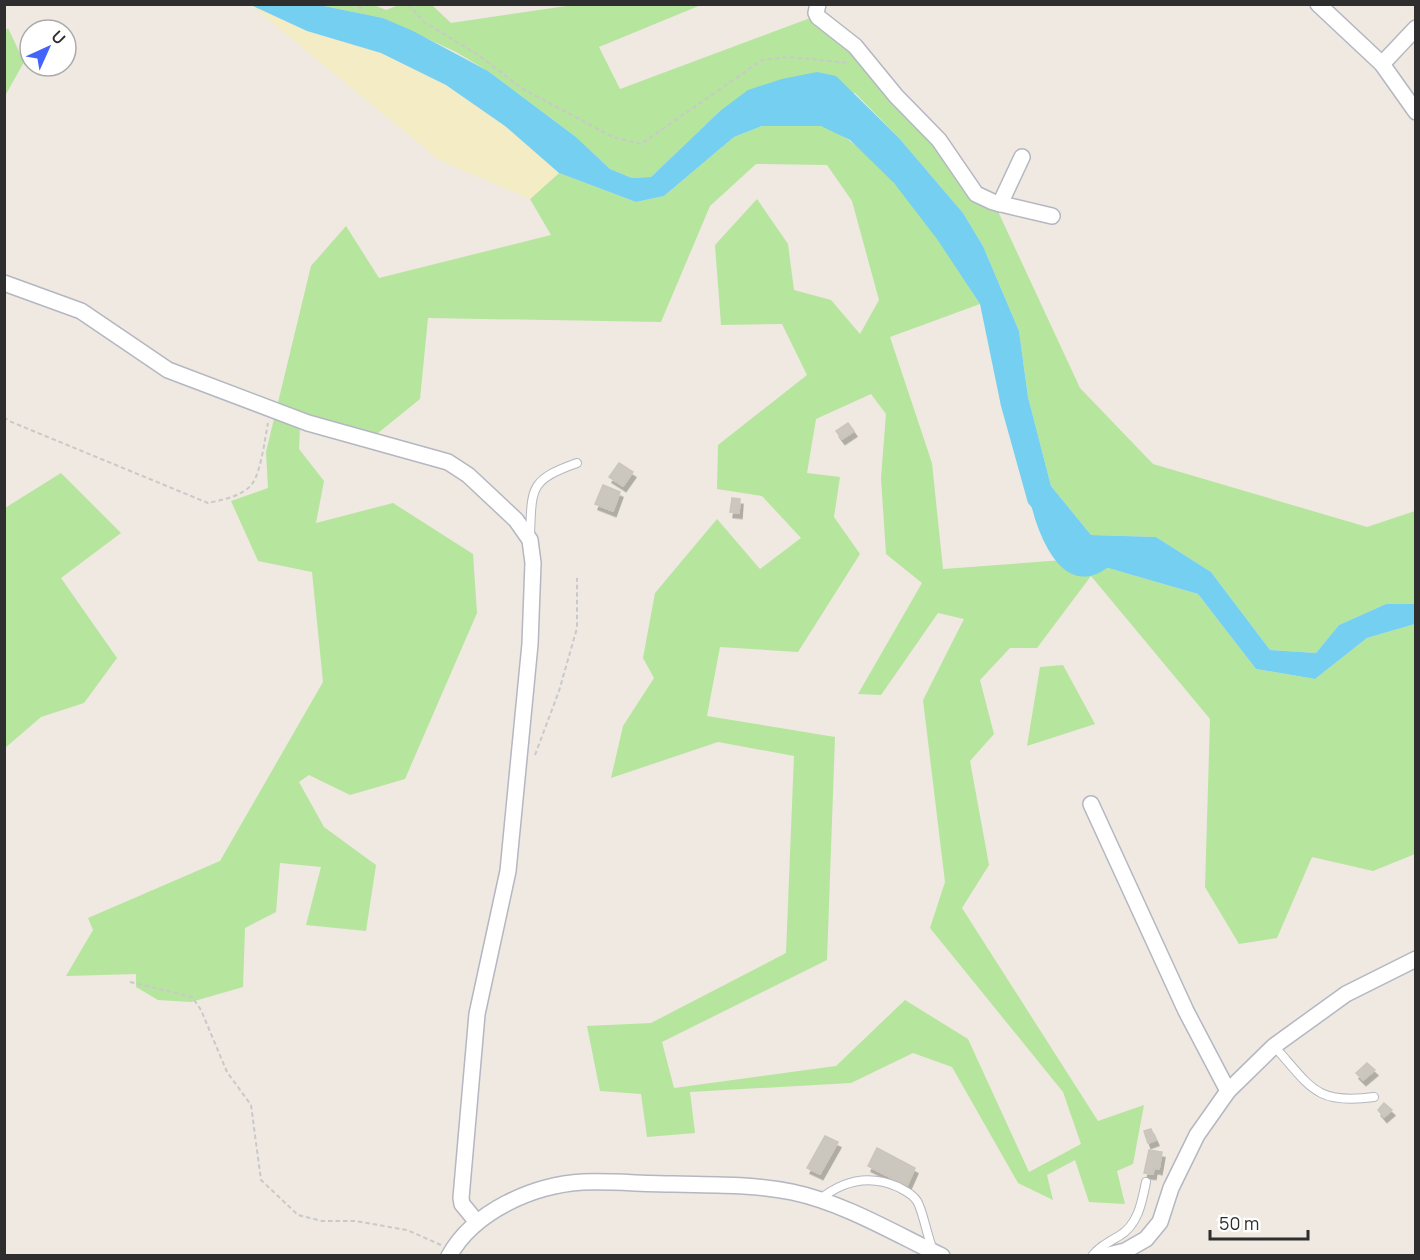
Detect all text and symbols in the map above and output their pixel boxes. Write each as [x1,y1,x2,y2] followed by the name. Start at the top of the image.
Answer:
[18,18,78,78] north arrow
[47,26,70,49] text: U
[1210,1203,1308,1241] scale bar
[1219,1211,1259,1235] text: 50 m

